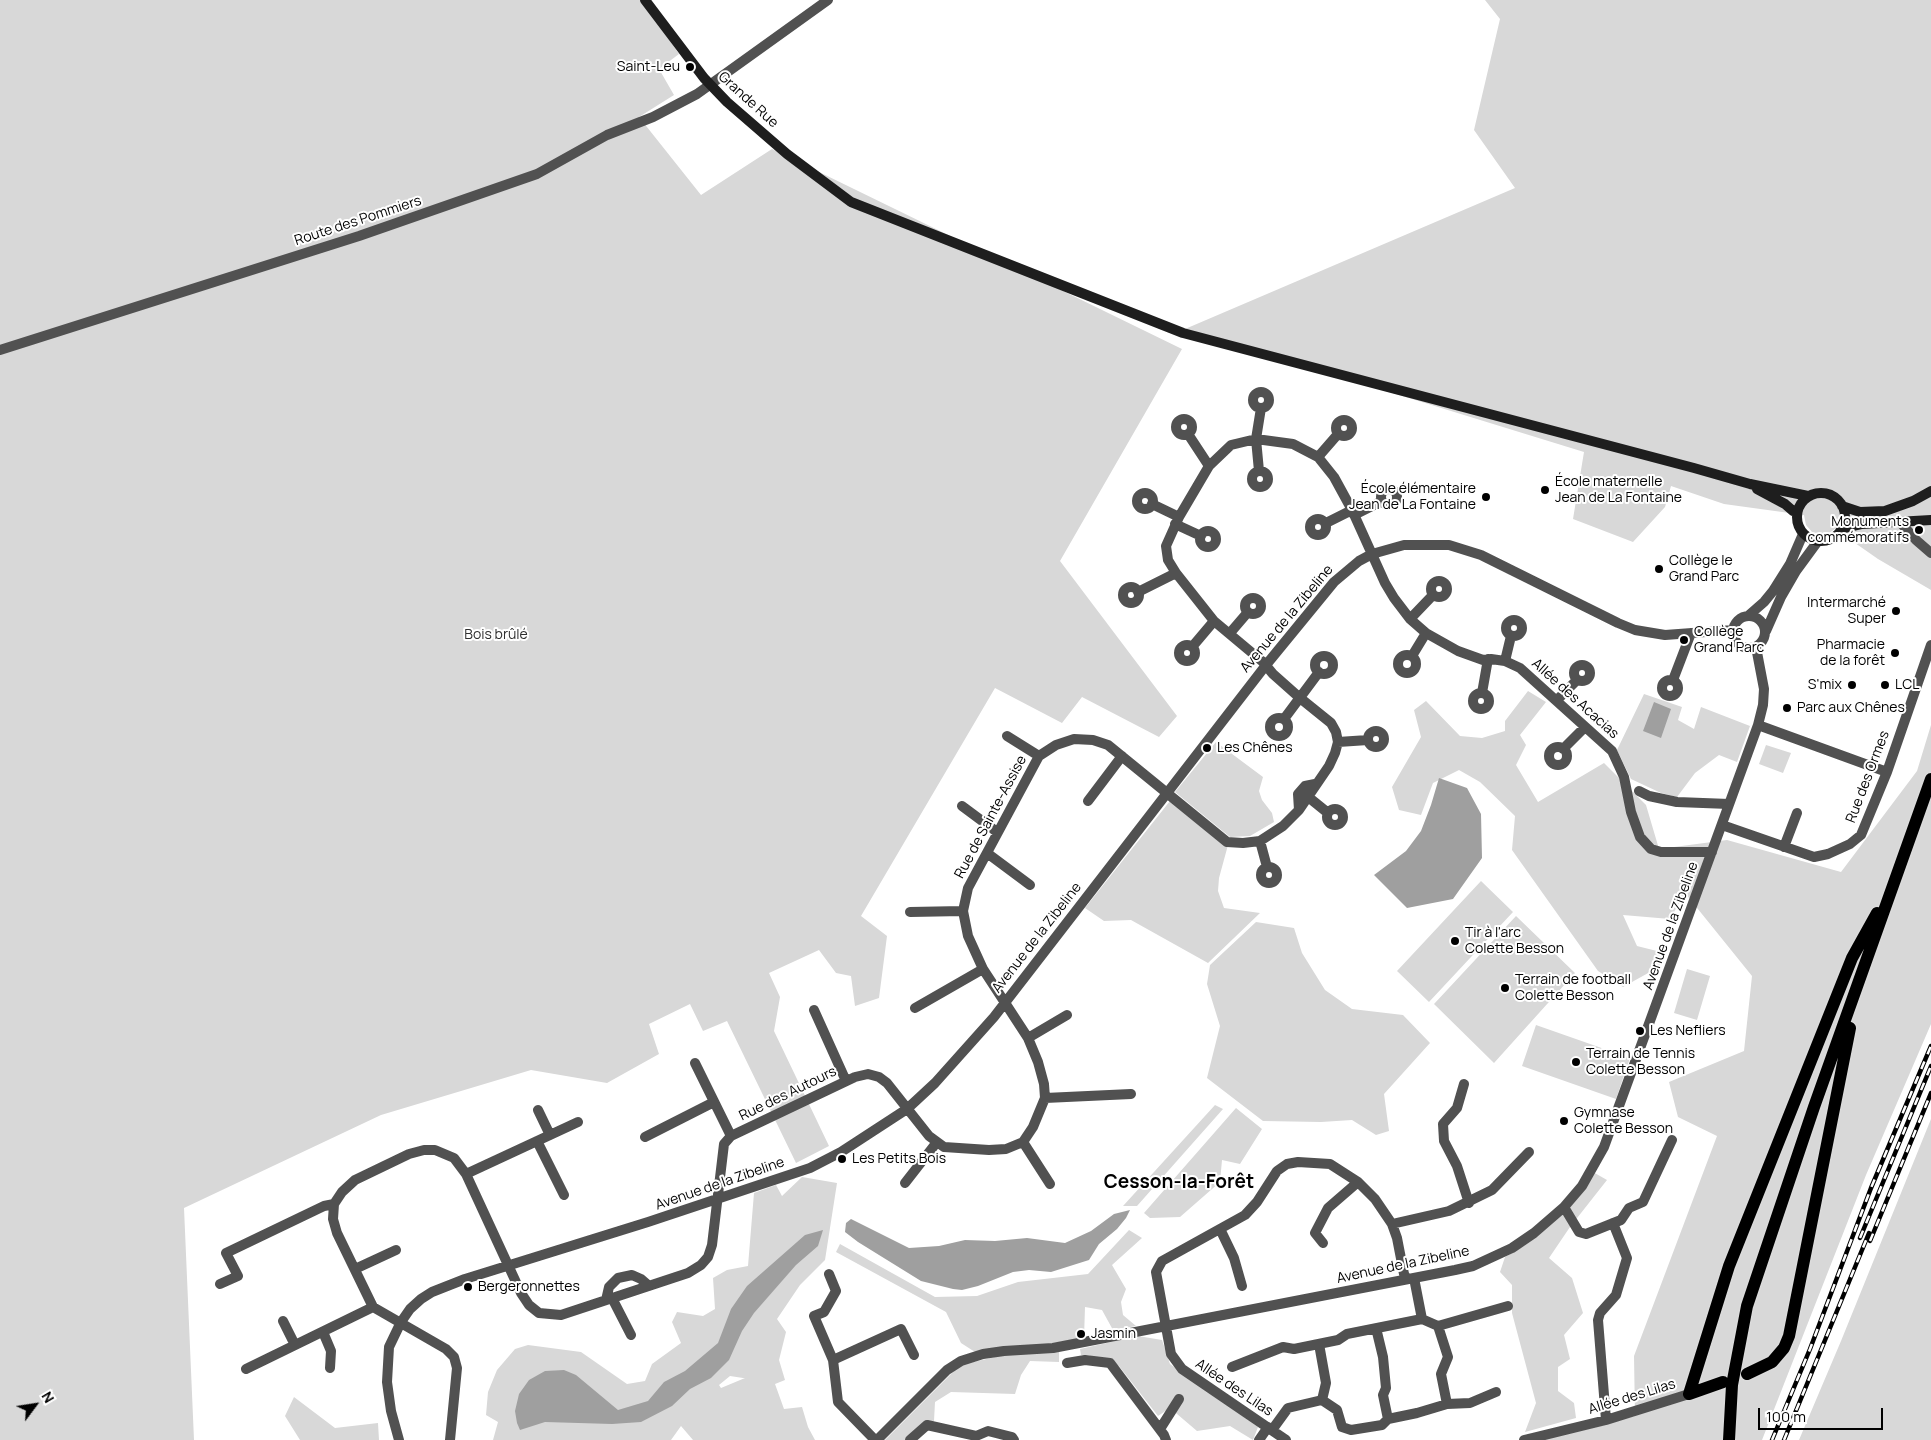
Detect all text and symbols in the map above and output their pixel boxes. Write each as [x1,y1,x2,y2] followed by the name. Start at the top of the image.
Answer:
[617,59,680,75] place label: Saint-Leu
[684,61,696,73] marker: Saint-Leu
[714,69,782,131] street label: Grande Rue
[292,193,424,249] street label: Route des Pommiers
[1555,474,1682,507] place label: École maternelle Jean de La Fontaine
[1349,481,1476,514] place label: École élémentaire Jean de La Fontaine
[1539,484,1551,496] marker: École maternelle Jean de La Fontaine
[1480,491,1492,503] marker: École élémentaire Jean de La Fontaine
[1808,514,1909,546] place label: Monuments commémoratifs
[1913,524,1925,536] marker: Monuments commémoratifs
[1669,553,1739,586] place label: Collège le Grand Parc
[1237,562,1337,676] street label: Avenue de la Zibeline
[1653,563,1665,575] marker: Collège le Grand Parc
[1807,595,1886,628] place label: Intermarché Super
[1890,605,1902,617] marker: Intermarché Super
[1694,624,1764,656] place label: Collège Grand Parc
[464,627,528,643] park label: Bois brûlé
[1678,634,1690,646] marker: Collège Grand Parc
[1817,637,1885,670] place label: Pharmacie de la forêt
[1889,647,1901,659] marker: Pharmacie de la forêt
[1528,655,1622,743] street label: Allée des Acacias
[1808,677,1842,693] place label: S'mix
[1895,677,1919,693] place label: LCL
[1846,679,1858,691] marker: S'mix
[1879,679,1891,691] marker: LCL
[1797,700,1905,716] place label: Parc aux Chênes
[1781,702,1793,714] marker: Parc aux Chênes
[1843,729,1893,825] street label: Rue des Ormes
[1217,740,1293,756] place label: Les Chênes
[1201,742,1213,754] marker: Les Chênes
[951,753,1031,881] street label: Rue de Sainte-Assise
[1640,860,1702,992] street label: Avenue de la Zibeline
[989,880,1085,996] street label: Avenue de la Zibeline
[1465,925,1564,958] place label: Tir à l'arc Colette Besson
[1449,935,1461,947] marker: Tir à l'arc Colette Besson
[1515,972,1631,1004] place label: Terrain de football Colette Besson
[1499,982,1511,994] marker: Terrain de football Colette Besson
[1650,1023,1726,1039] place label: Les Nefliers
[1634,1025,1646,1037] marker: Les Nefliers
[1586,1046,1695,1078] place label: Terrain de Tennis Colette Besson
[1570,1056,1582,1068] marker: Terrain de Tennis Colette Besson
[737,1063,839,1125] street label: Rue des Autours
[1574,1105,1673,1138] place label: Gymnase Colette Besson
[1558,1115,1570,1127] marker: Gymnase Colette Besson
[852,1151,946,1167] place label: Les Petits Bois
[836,1153,848,1165] marker: Les Petits Bois
[653,1154,787,1214] street label: Avenue de la Zibeline
[1104,1172,1254,1194] district label: Cesson-la-Forêt
[1335,1243,1471,1287] street label: Avenue de la Zibeline
[478,1279,580,1295] place label: Bergeronnettes
[462,1281,474,1293] marker: Bergeronnettes
[1091,1326,1136,1342] place label: Jasmin
[1075,1328,1087,1340] marker: Jasmin
[1192,1356,1276,1420] street label: Allée des Lilas
[1587,1376,1677,1418] street label: Allée des Lilas
[10,1380,60,1430] north arrow
[38,1388,59,1406] text: N
[1761,1398,1886,1430] scale bar
[1766,1406,1806,1427] text: 100 m

